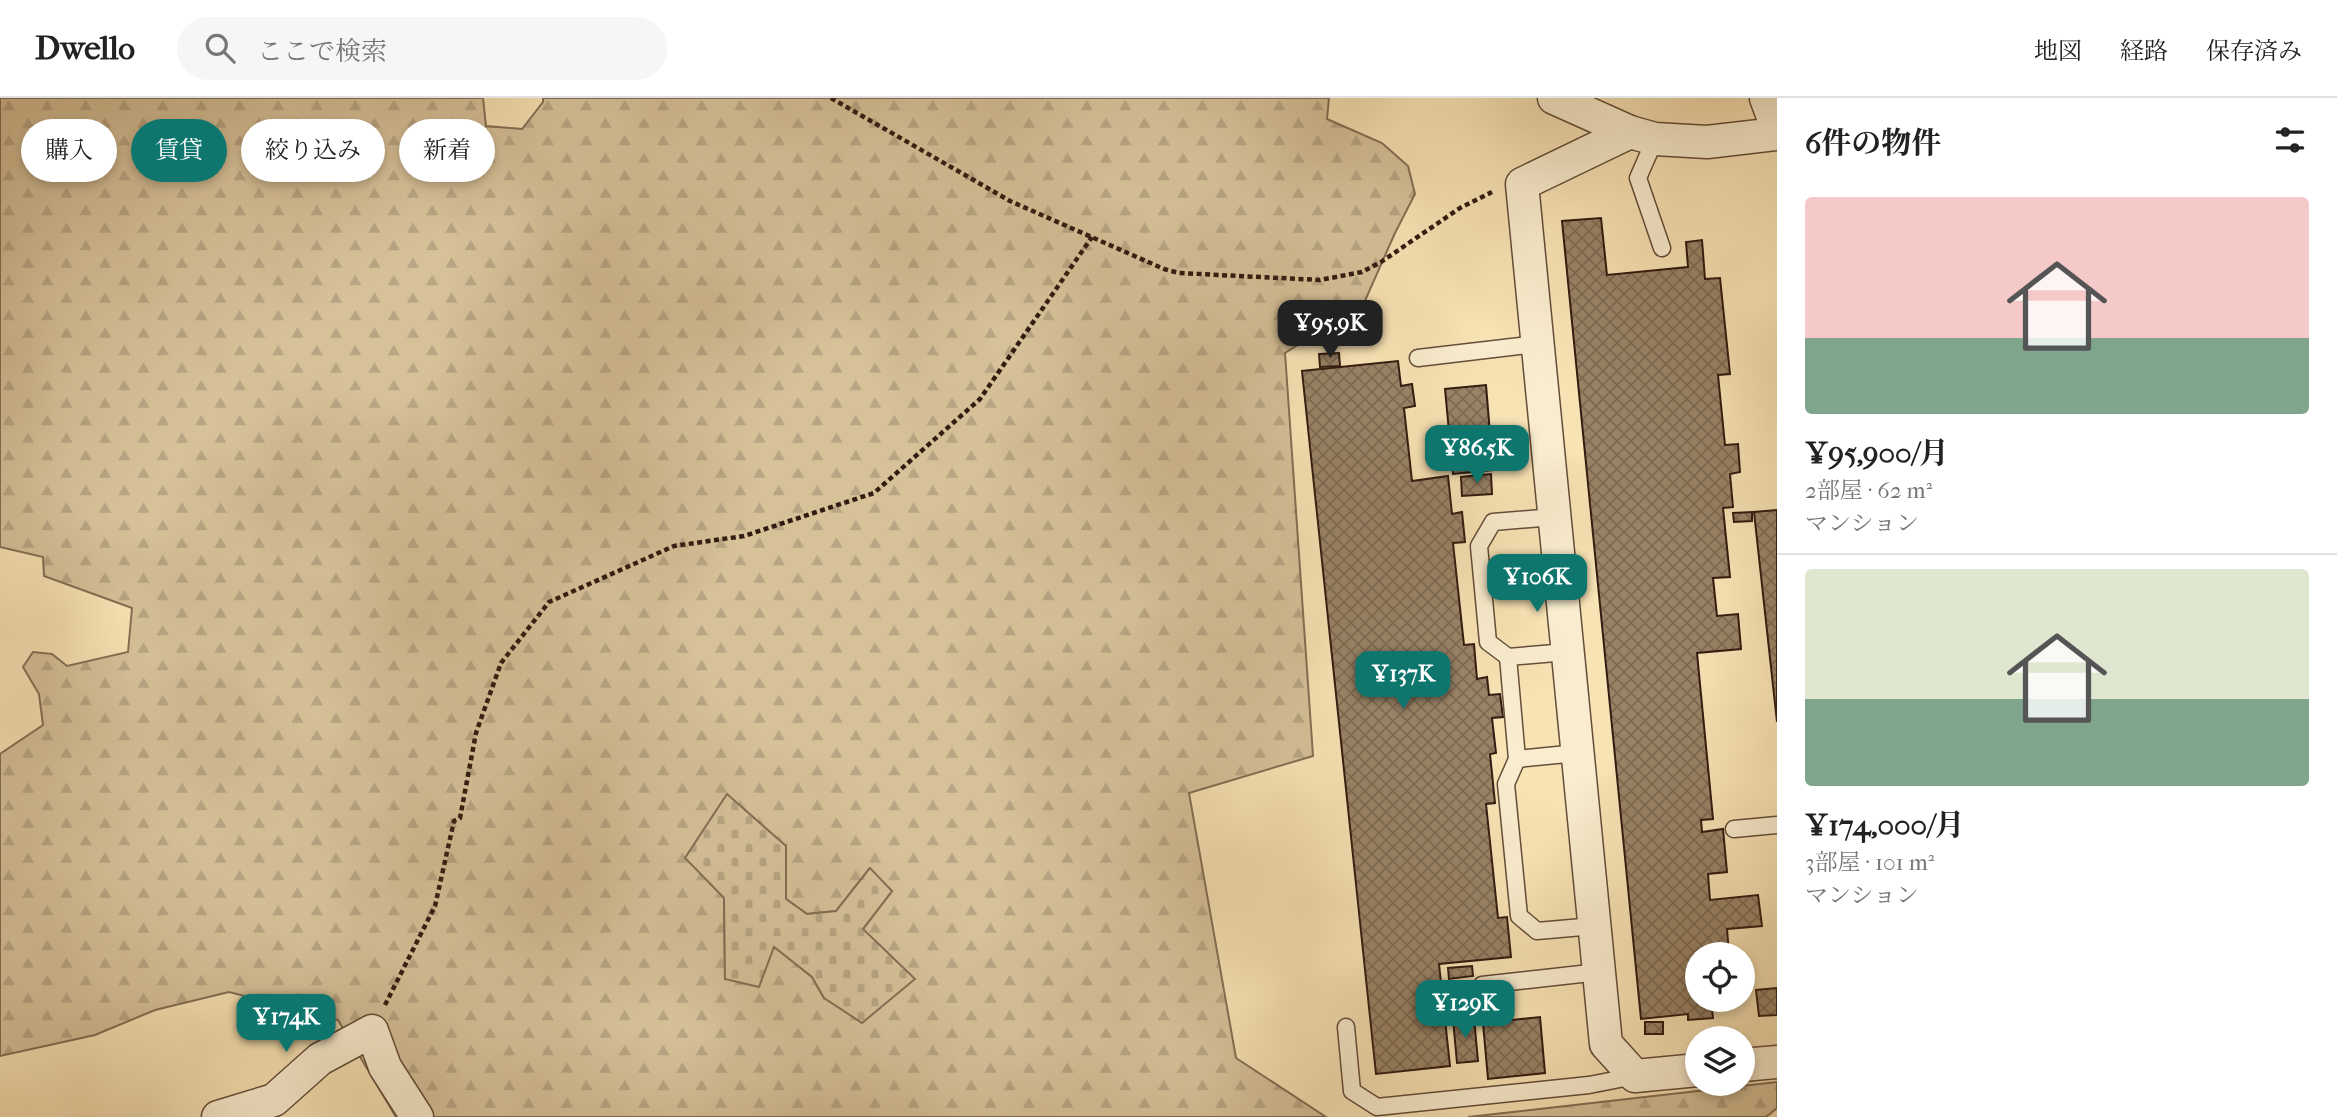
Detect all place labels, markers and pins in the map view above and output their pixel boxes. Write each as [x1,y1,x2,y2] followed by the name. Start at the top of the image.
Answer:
[1273,300,1387,360] pin: ¥95.9K
[1420,426,1534,485] pin: ¥86.5K
[1488,554,1586,614] pin: ¥106K
[1354,652,1452,711] pin: ¥137K
[1416,981,1514,1040] pin: ¥129K
[237,995,335,1054] pin: ¥174K

